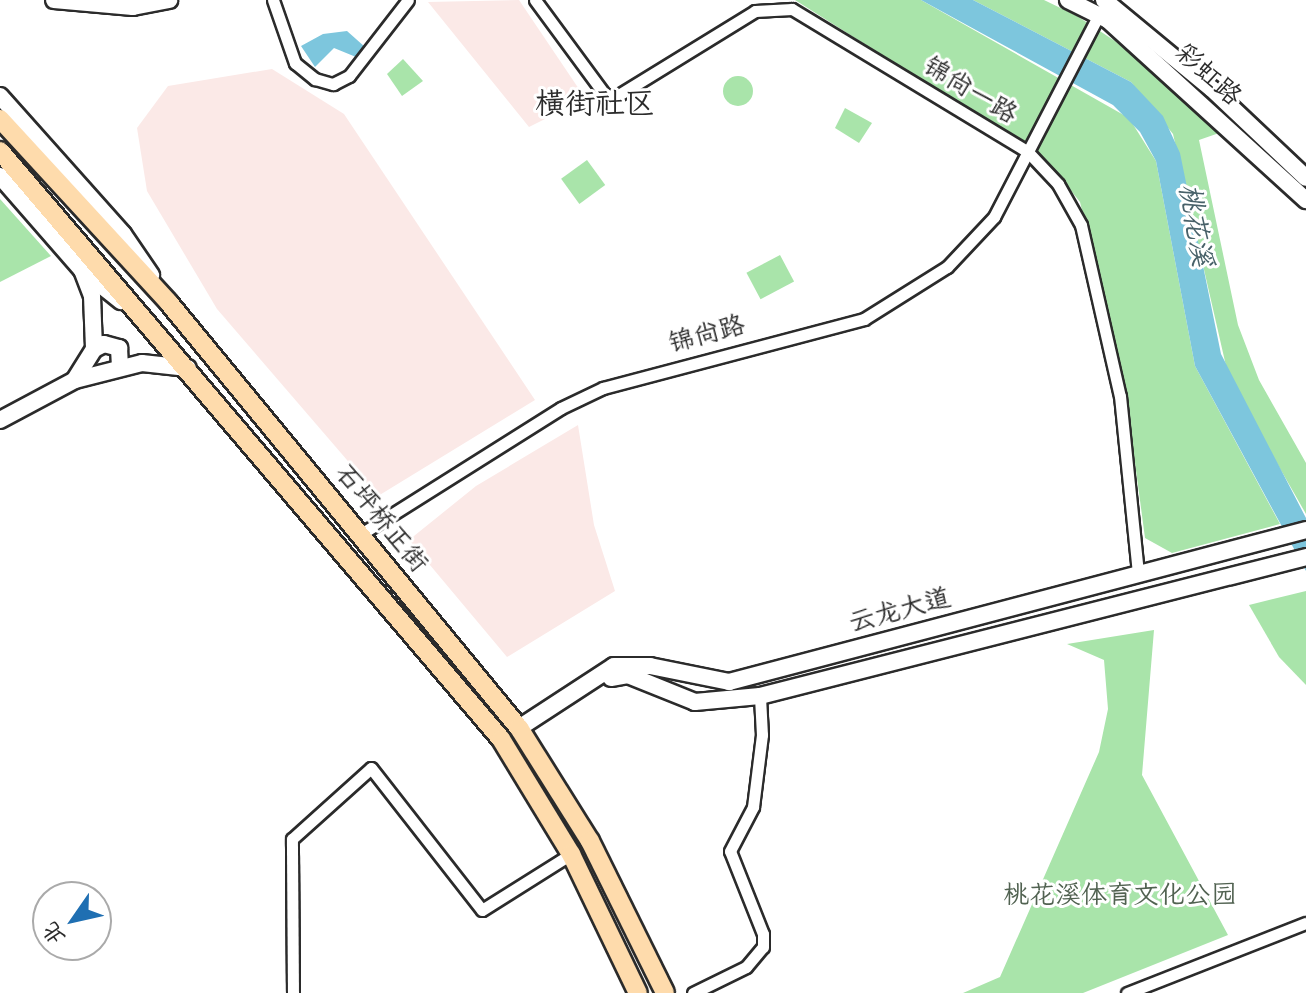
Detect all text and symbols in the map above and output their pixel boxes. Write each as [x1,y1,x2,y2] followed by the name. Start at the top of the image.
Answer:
[1169,37,1247,113] street label: 彩虹路
[917,51,1023,131] street label: 锦尚一路
[535,86,655,122] district label: 横街社区
[1172,181,1220,269] water label: 桃花溪
[665,310,749,360] street label: 锦尚路
[328,459,434,579] street label: 石坪桥正街
[846,582,954,640] street label: 云龙大道
[1003,880,1237,912] park label: 桃花溪体育文化公园
[32,881,112,961] north arrow
[37,917,71,950] text: 北

